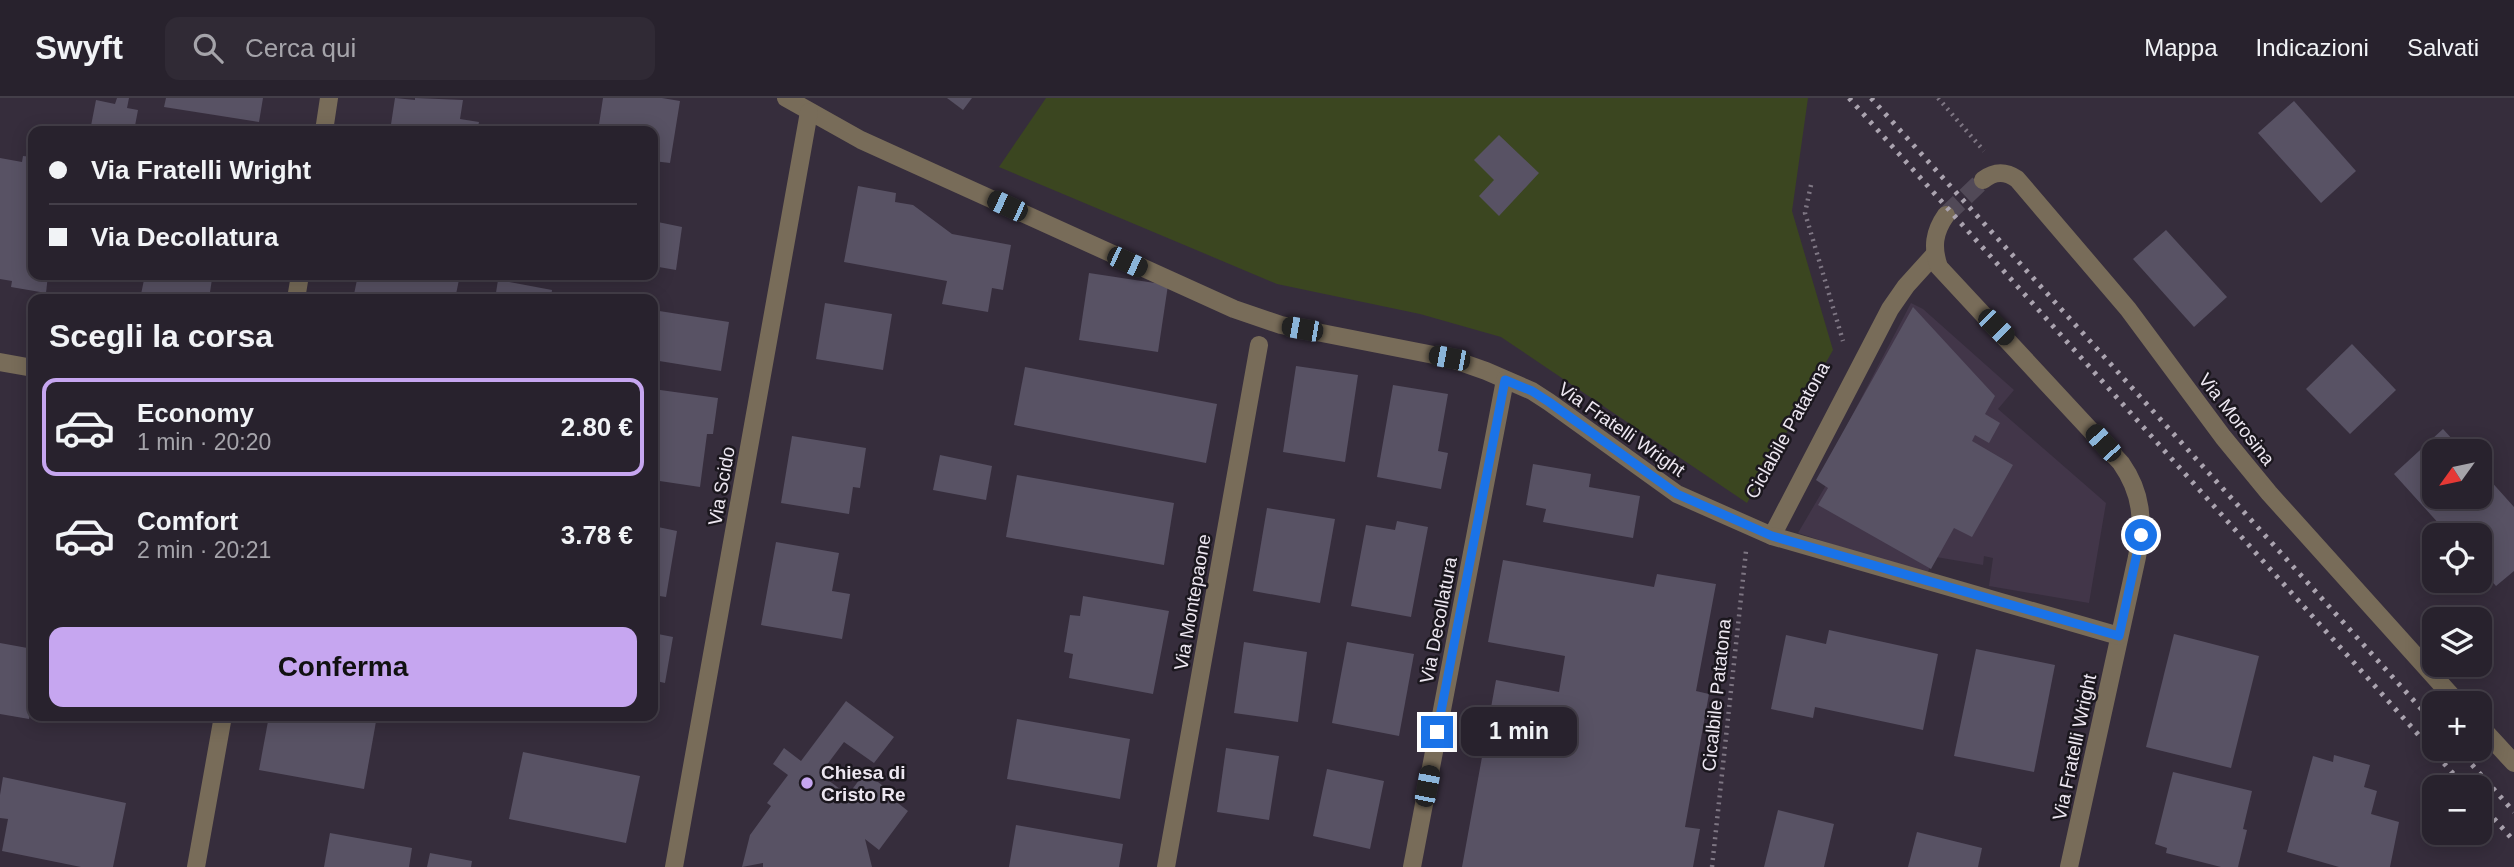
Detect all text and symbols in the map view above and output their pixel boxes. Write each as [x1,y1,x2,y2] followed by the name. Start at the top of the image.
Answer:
[165,17,655,80] search box
[35,29,123,66] text: Swyft
[189,29,227,67] icon: search
[245,33,356,63] text: Cerca qui
[2144,34,2218,61] text: Mappa
[2256,34,2369,61] text: Indicazioni
[2407,34,2479,61] text: Salvati
[91,155,311,185] text: Via Fratelli Wright
[984,188,1031,224] car
[91,222,278,252] text: Via Decollatura
[1104,244,1151,280] car
[1974,305,2019,349] car
[1280,315,1325,343] car
[49,318,273,354] text: Scegli la corsa
[1427,344,1472,372] car
[1741,358,1834,502] street label: Ciclabile Patatona
[2194,369,2279,470] street label: Via Morosina
[1555,378,1689,481] street label: Via Fratelli Wright
[53,396,116,459] icon: car
[137,398,254,428] text: Economy
[561,412,633,442] text: 2.80 €
[2082,420,2125,466] car
[137,429,271,455] text: 1 min · 20:20
[2422,439,2492,509] north arrow
[2422,439,2492,845] map controls
[704,445,739,527] street label: Via Scido
[53,504,116,567] icon: car
[137,506,238,536] text: Comfort
[2125,519,2157,551] route start
[561,520,633,550] text: 3.78 €
[2422,523,2492,593] button: locate
[1170,532,1215,672] street label: Via Montepaone
[137,537,271,563] text: 2 min · 20:21
[1416,555,1461,685] street label: Via Decollatura
[2422,607,2492,677] button: layers
[1698,617,1735,772] street label: Cicalbile Patatona
[49,627,637,707] button: Conferma
[2049,671,2100,822] street label: Via Fratelli Wright
[2422,691,2492,761] button: +
[1462,708,1577,756] callout: 1 min
[1421,716,1453,748] route end
[1489,718,1549,744] text: 1 min
[821,762,905,805] place label: Chiesa di Cristo Re
[1413,763,1442,809] car
[799,775,815,791] marker: Chiesa di Cristo Re
[2422,775,2492,845] button: −

